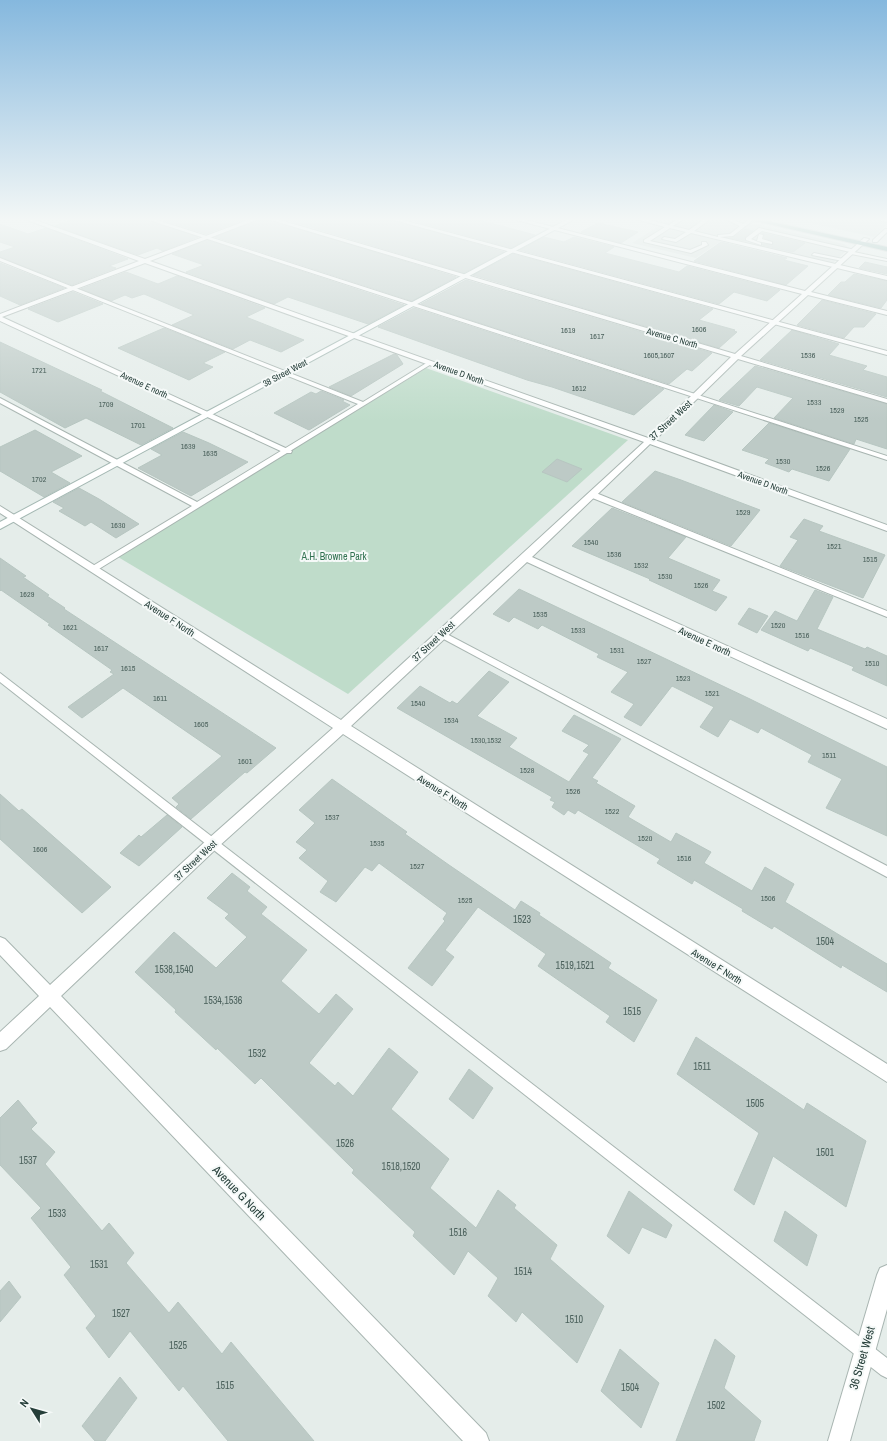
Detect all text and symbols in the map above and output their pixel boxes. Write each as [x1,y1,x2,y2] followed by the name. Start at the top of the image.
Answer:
[692,324,707,334] house number: 1606
[561,325,576,335] house number: 1619
[644,325,699,351] street label: Avenue C North
[590,331,605,341] house number: 1617
[643,350,675,360] house number: 1605,1607
[801,350,816,360] house number: 1536
[261,356,309,390] street label: 38 Street West
[431,358,486,388] street label: Avenue D North
[32,365,47,375] house number: 1721
[118,368,170,401] street label: Avenue E north
[572,383,587,393] house number: 1612
[646,397,695,444] street label: 37 Street West
[807,397,822,407] house number: 1533
[99,399,114,409] house number: 1709
[830,405,845,415] house number: 1529
[854,414,869,424] house number: 1525
[131,420,146,430] house number: 1701
[181,441,196,451] house number: 1639
[203,448,218,458] house number: 1635
[776,456,791,466] house number: 1530
[816,463,831,473] house number: 1526
[735,468,790,498] street label: Avenue D North
[32,474,47,484] house number: 1702
[736,507,751,517] house number: 1529
[111,520,126,530] house number: 1630
[584,537,599,547] house number: 1540
[827,541,842,551] house number: 1521
[607,549,622,559] house number: 1536
[300,550,367,563] park label: A.H. Browne Park
[863,554,878,564] house number: 1515
[634,560,649,570] house number: 1532
[658,571,673,581] house number: 1530
[694,580,709,590] house number: 1526
[20,589,35,599] house number: 1629
[141,597,197,639] street label: Avenue F North
[533,609,548,619] house number: 1535
[409,618,458,665] street label: 37 Street West
[771,620,786,630] house number: 1520
[63,622,78,632] house number: 1621
[676,623,733,659] street label: Avenue E north
[571,625,586,635] house number: 1533
[795,630,810,640] house number: 1516
[94,643,109,653] house number: 1617
[610,645,625,655] house number: 1531
[637,656,652,666] house number: 1527
[865,658,880,668] house number: 1510
[121,663,136,673] house number: 1615
[676,673,691,683] house number: 1523
[705,688,720,698] house number: 1521
[153,693,167,703] house number: 1611
[411,698,426,708] house number: 1540
[444,715,459,725] house number: 1534
[194,719,209,729] house number: 1605
[470,735,502,745] house number: 1530,1532
[822,750,836,760] house number: 1511
[238,756,253,766] house number: 1601
[520,765,535,775] house number: 1528
[414,771,470,813] street label: Avenue F North
[566,786,581,796] house number: 1526
[605,806,620,816] house number: 1522
[325,812,340,822] house number: 1537
[638,833,653,843] house number: 1520
[171,837,220,884] street label: 37 Street West
[370,838,385,848] house number: 1535
[33,844,48,854] house number: 1606
[677,853,692,863] house number: 1516
[410,861,425,871] house number: 1527
[761,893,776,903] house number: 1506
[458,895,473,905] house number: 1525
[513,913,532,926] house number: 1523
[816,935,835,948] house number: 1504
[688,945,744,987] street label: Avenue F North
[556,959,595,972] house number: 1519,1521
[155,963,194,976] house number: 1538,1540
[204,994,243,1007] house number: 1534,1536
[623,1005,642,1018] house number: 1515
[248,1047,267,1060] house number: 1532
[693,1060,711,1073] house number: 1511
[746,1097,765,1110] house number: 1505
[336,1137,355,1150] house number: 1526
[816,1146,835,1159] house number: 1501
[19,1154,38,1167] house number: 1537
[382,1160,421,1173] house number: 1518,1520
[208,1161,269,1224] street label: Avenue G North
[48,1207,67,1220] house number: 1533
[449,1226,468,1239] house number: 1516
[90,1258,109,1271] house number: 1531
[514,1265,533,1278] house number: 1514
[112,1307,131,1320] house number: 1527
[565,1313,584,1326] house number: 1510
[845,1324,879,1391] street label: 36 Street West
[169,1339,188,1352] house number: 1525
[216,1379,235,1392] house number: 1515
[621,1381,640,1394] house number: 1504
[12,1389,52,1429] north arrow
[16,1396,32,1410] text: N
[707,1399,726,1412] house number: 1502

